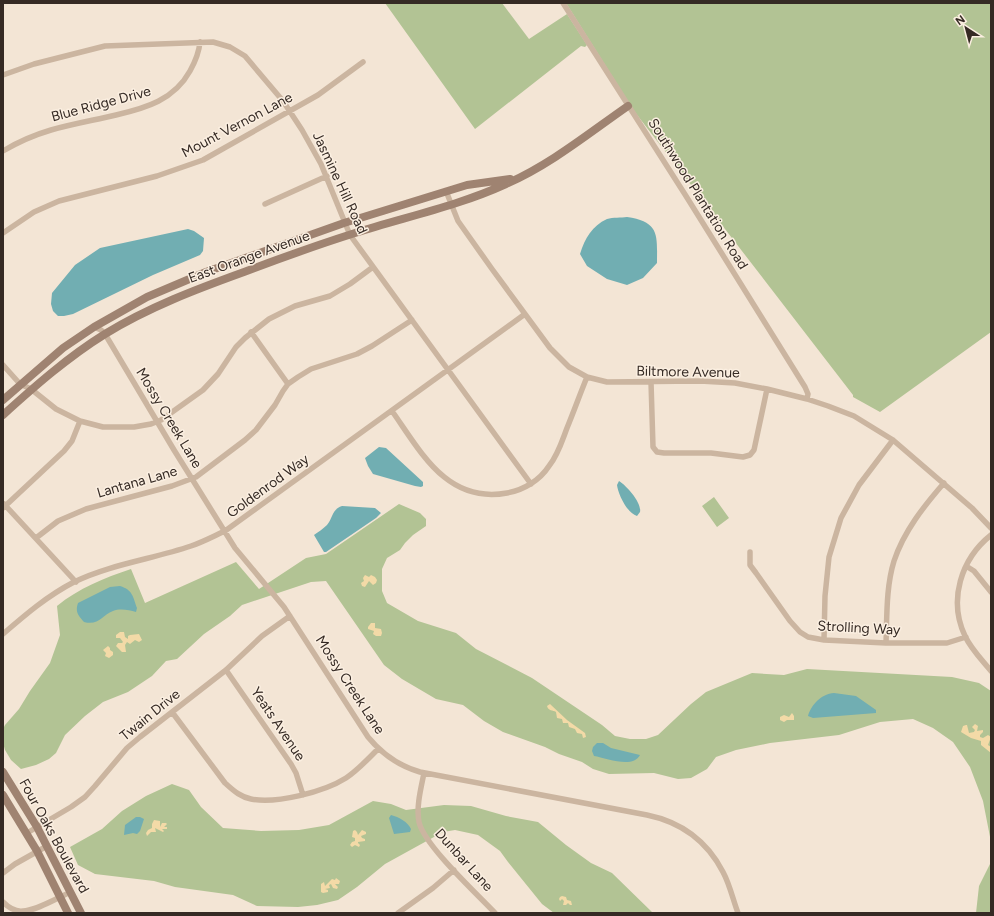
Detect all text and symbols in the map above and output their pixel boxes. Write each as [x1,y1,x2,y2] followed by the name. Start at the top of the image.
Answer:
[946,8,986,48] north arrow
[953,13,968,28] text: N
[49,82,153,125] street label: Blue Ridge Drive
[179,88,296,161] street label: Mount Vernon Lane
[644,115,752,273] street label: Southwood Plantation Road
[309,129,371,237] street label: Jasmine Hill Road
[186,227,312,287] street label: East Orange Avenue
[636,363,740,381] street label: Biltmore Avenue
[132,365,206,472] street label: Mossy Creek Lane
[224,450,313,521] street label: Goldenrod Way
[95,462,180,502] street label: Lantana Lane
[817,617,901,639] street label: Strolling Way
[312,633,388,738] street label: Mossy Creek Lane
[247,684,309,764] street label: Yeats Avenue
[117,685,184,744] street label: Twain Drive
[15,776,93,896] street label: Four Oaks Boulevard
[431,825,497,895] street label: Dunbar Lane

